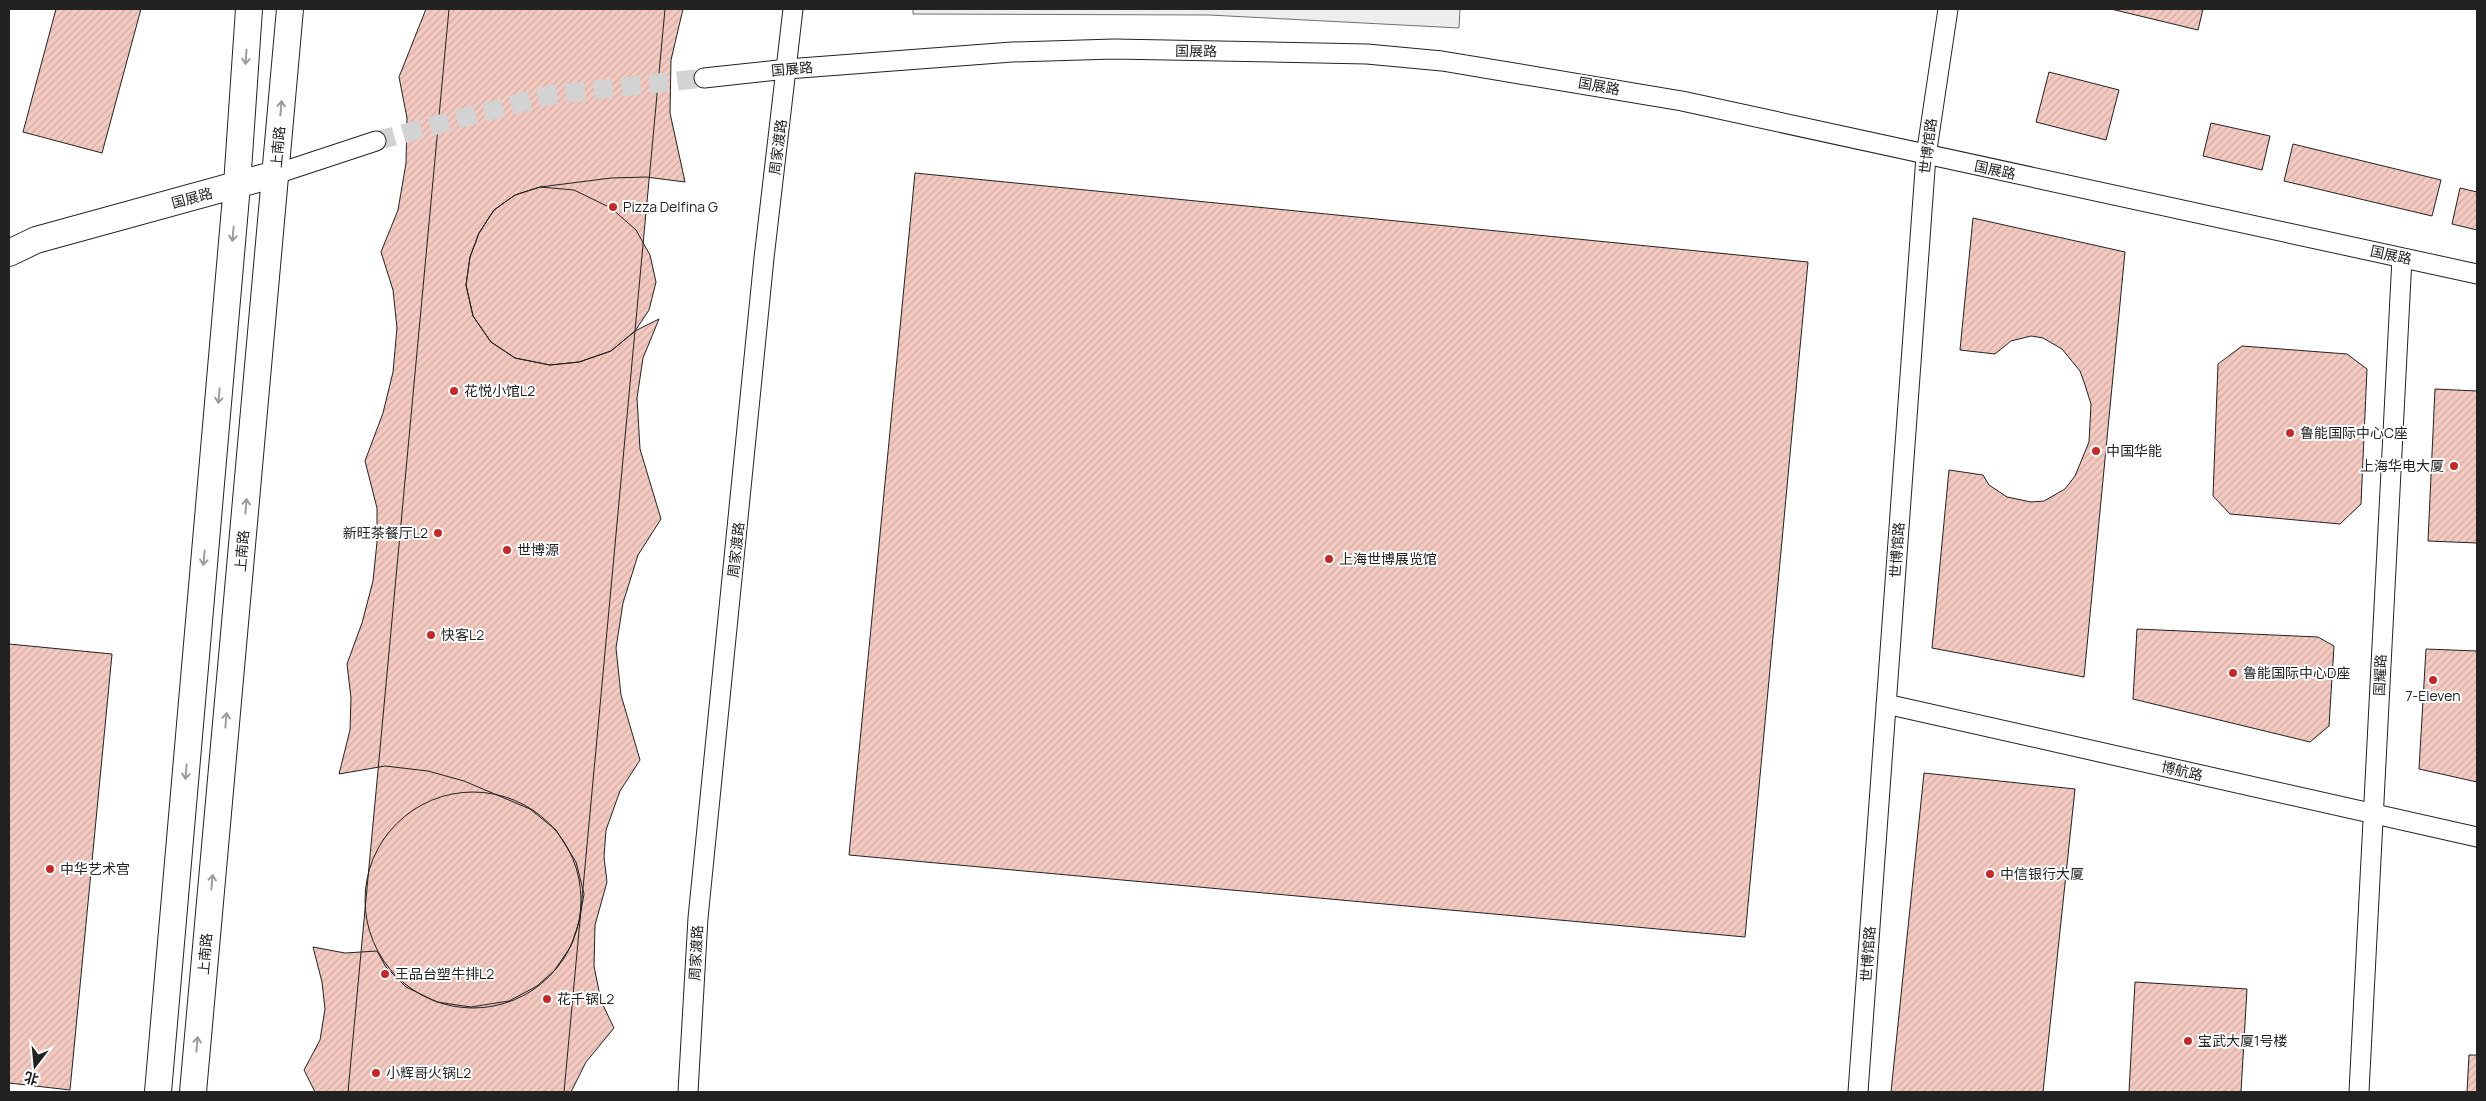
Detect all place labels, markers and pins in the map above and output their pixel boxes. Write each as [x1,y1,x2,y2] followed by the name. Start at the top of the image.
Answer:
[623,197,718,216] place label: Pizza Delfina G
[607,201,619,213] marker: Pizza Delfina G
[464,381,535,400] place label: 花悦小馆L2
[448,385,460,397] marker: 花悦小馆L2
[2300,423,2408,442] place label: 鲁能国际中心C座
[2284,427,2296,439] marker: 鲁能国际中心C座
[2106,441,2162,460] place label: 中国华能
[2090,445,2102,457] marker: 中国华能
[2360,456,2444,475] place label: 上海华电大厦
[2448,460,2460,472] marker: 上海华电大厦
[343,523,428,542] place label: 新旺茶餐厅L2
[432,527,444,539] marker: 新旺茶餐厅L2
[517,540,559,559] place label: 世博源
[501,544,513,556] marker: 世博源
[1339,549,1437,568] place label: 上海世博展览馆
[1323,553,1335,565] marker: 上海世博展览馆
[441,625,484,644] place label: 快客L2
[425,629,437,641] marker: 快客L2
[2243,663,2350,682] place label: 鲁能国际中心D座
[2227,667,2239,679] marker: 鲁能国际中心D座
[2427,674,2439,686] marker: 7-Eleven
[2406,686,2461,705] place label: 7-Eleven
[60,859,130,878] place label: 中华艺术宫
[44,863,56,875] marker: 中华艺术宫
[2000,864,2084,883] place label: 中信银行大厦
[1984,868,1996,880] marker: 中信银行大厦
[395,964,494,983] place label: 王品台塑牛排L2
[379,968,391,980] marker: 王品台塑牛排L2
[557,989,614,1008] place label: 花千锅L2
[541,993,553,1005] marker: 花千锅L2
[2198,1031,2287,1050] place label: 宝武大厦1号楼
[2182,1035,2194,1047] marker: 宝武大厦1号楼
[386,1063,471,1082] place label: 小辉哥火锅L2
[370,1067,382,1079] marker: 小辉哥火锅L2

